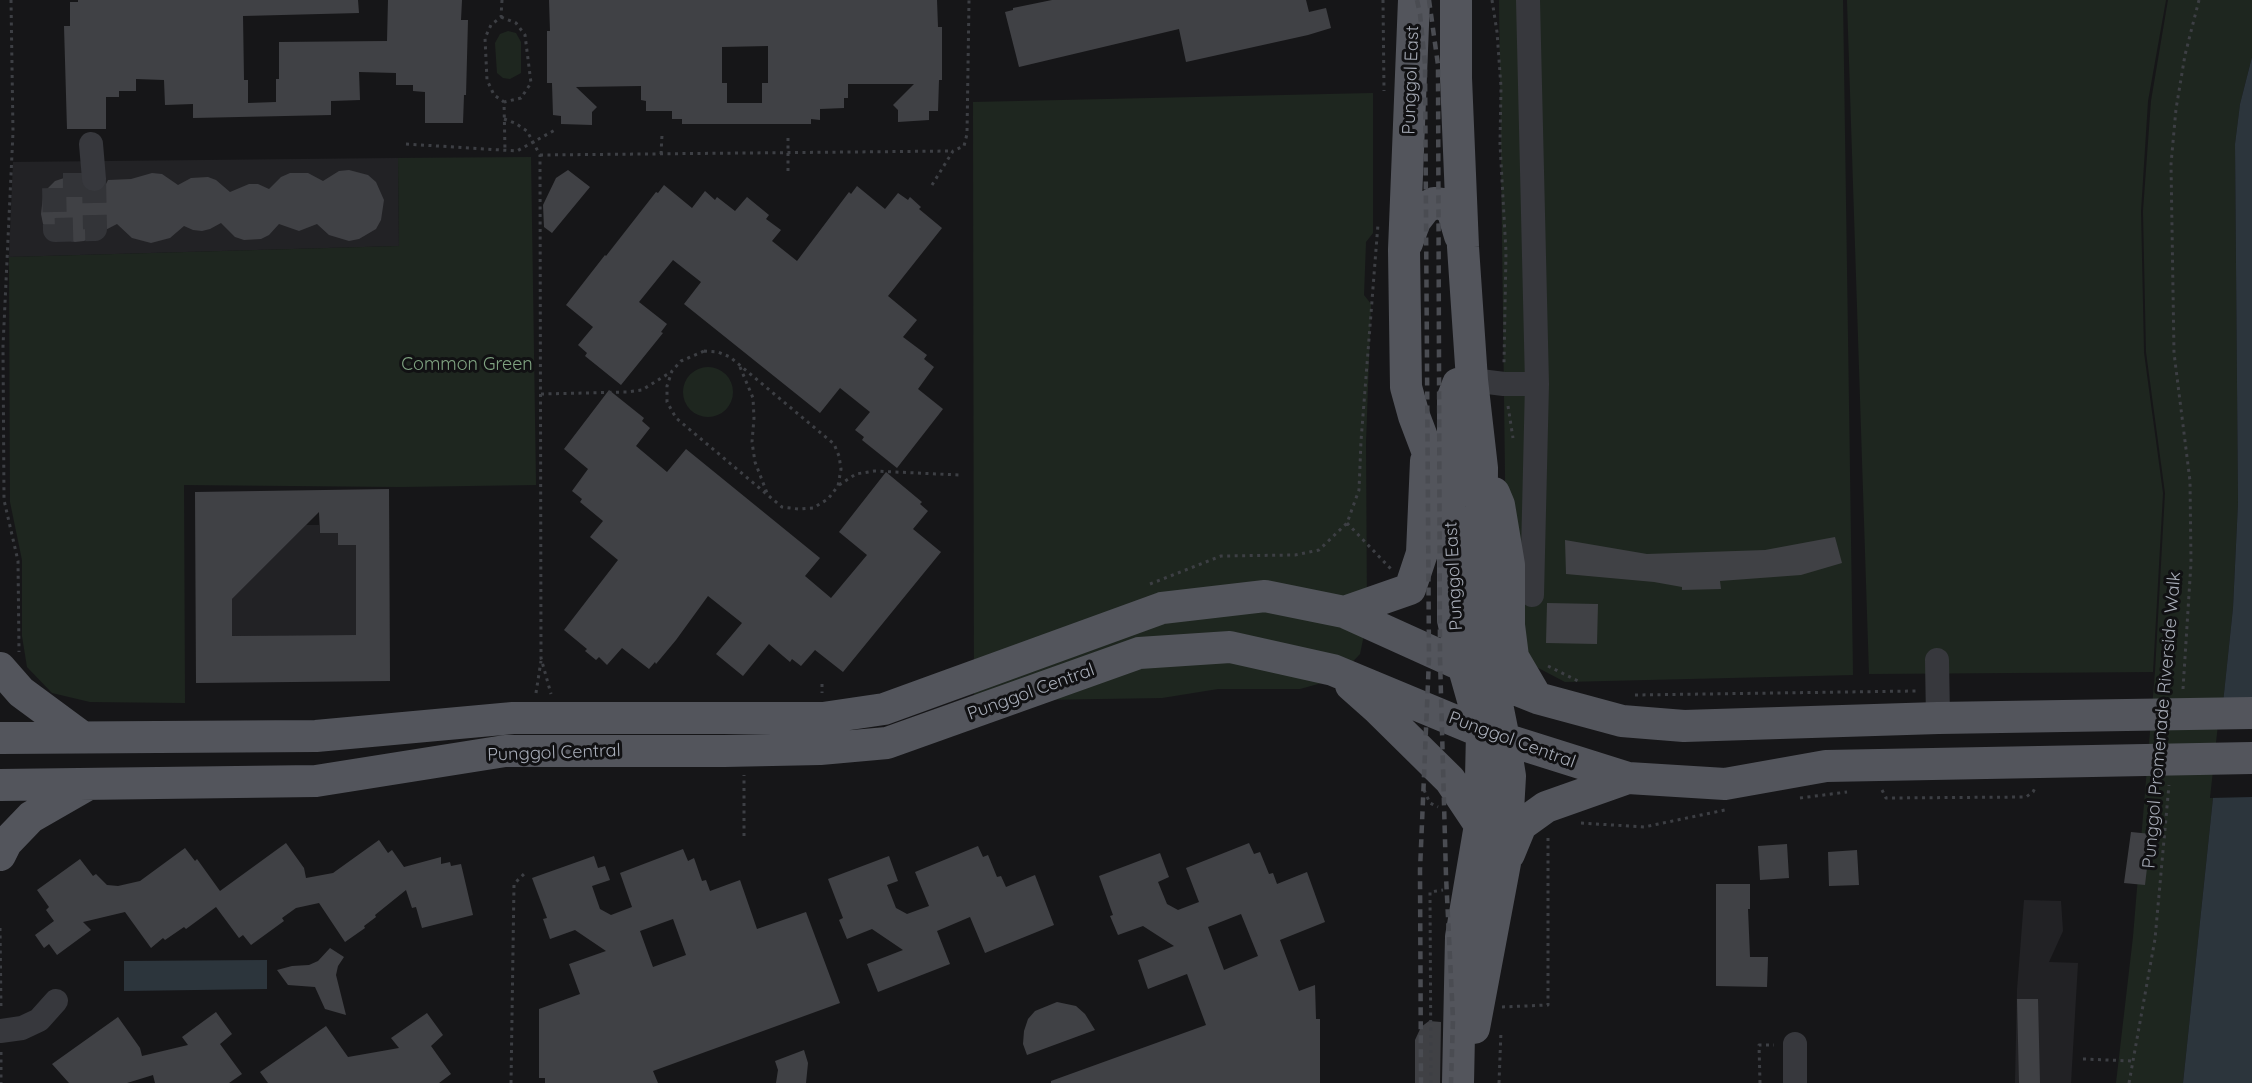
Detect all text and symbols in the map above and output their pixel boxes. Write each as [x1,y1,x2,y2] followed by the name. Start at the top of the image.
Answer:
[1398,25,1424,135] street label: Punggol East
[401,354,533,376] park label: Common Green
[1440,521,1468,631] street label: Punggol East
[2138,571,2186,869] street label: Punggol Promenade Riverside Walk
[965,659,1097,725] street label: Punggol Central
[1446,707,1578,773] street label: Punggol Central
[487,740,621,766] street label: Punggol Central

